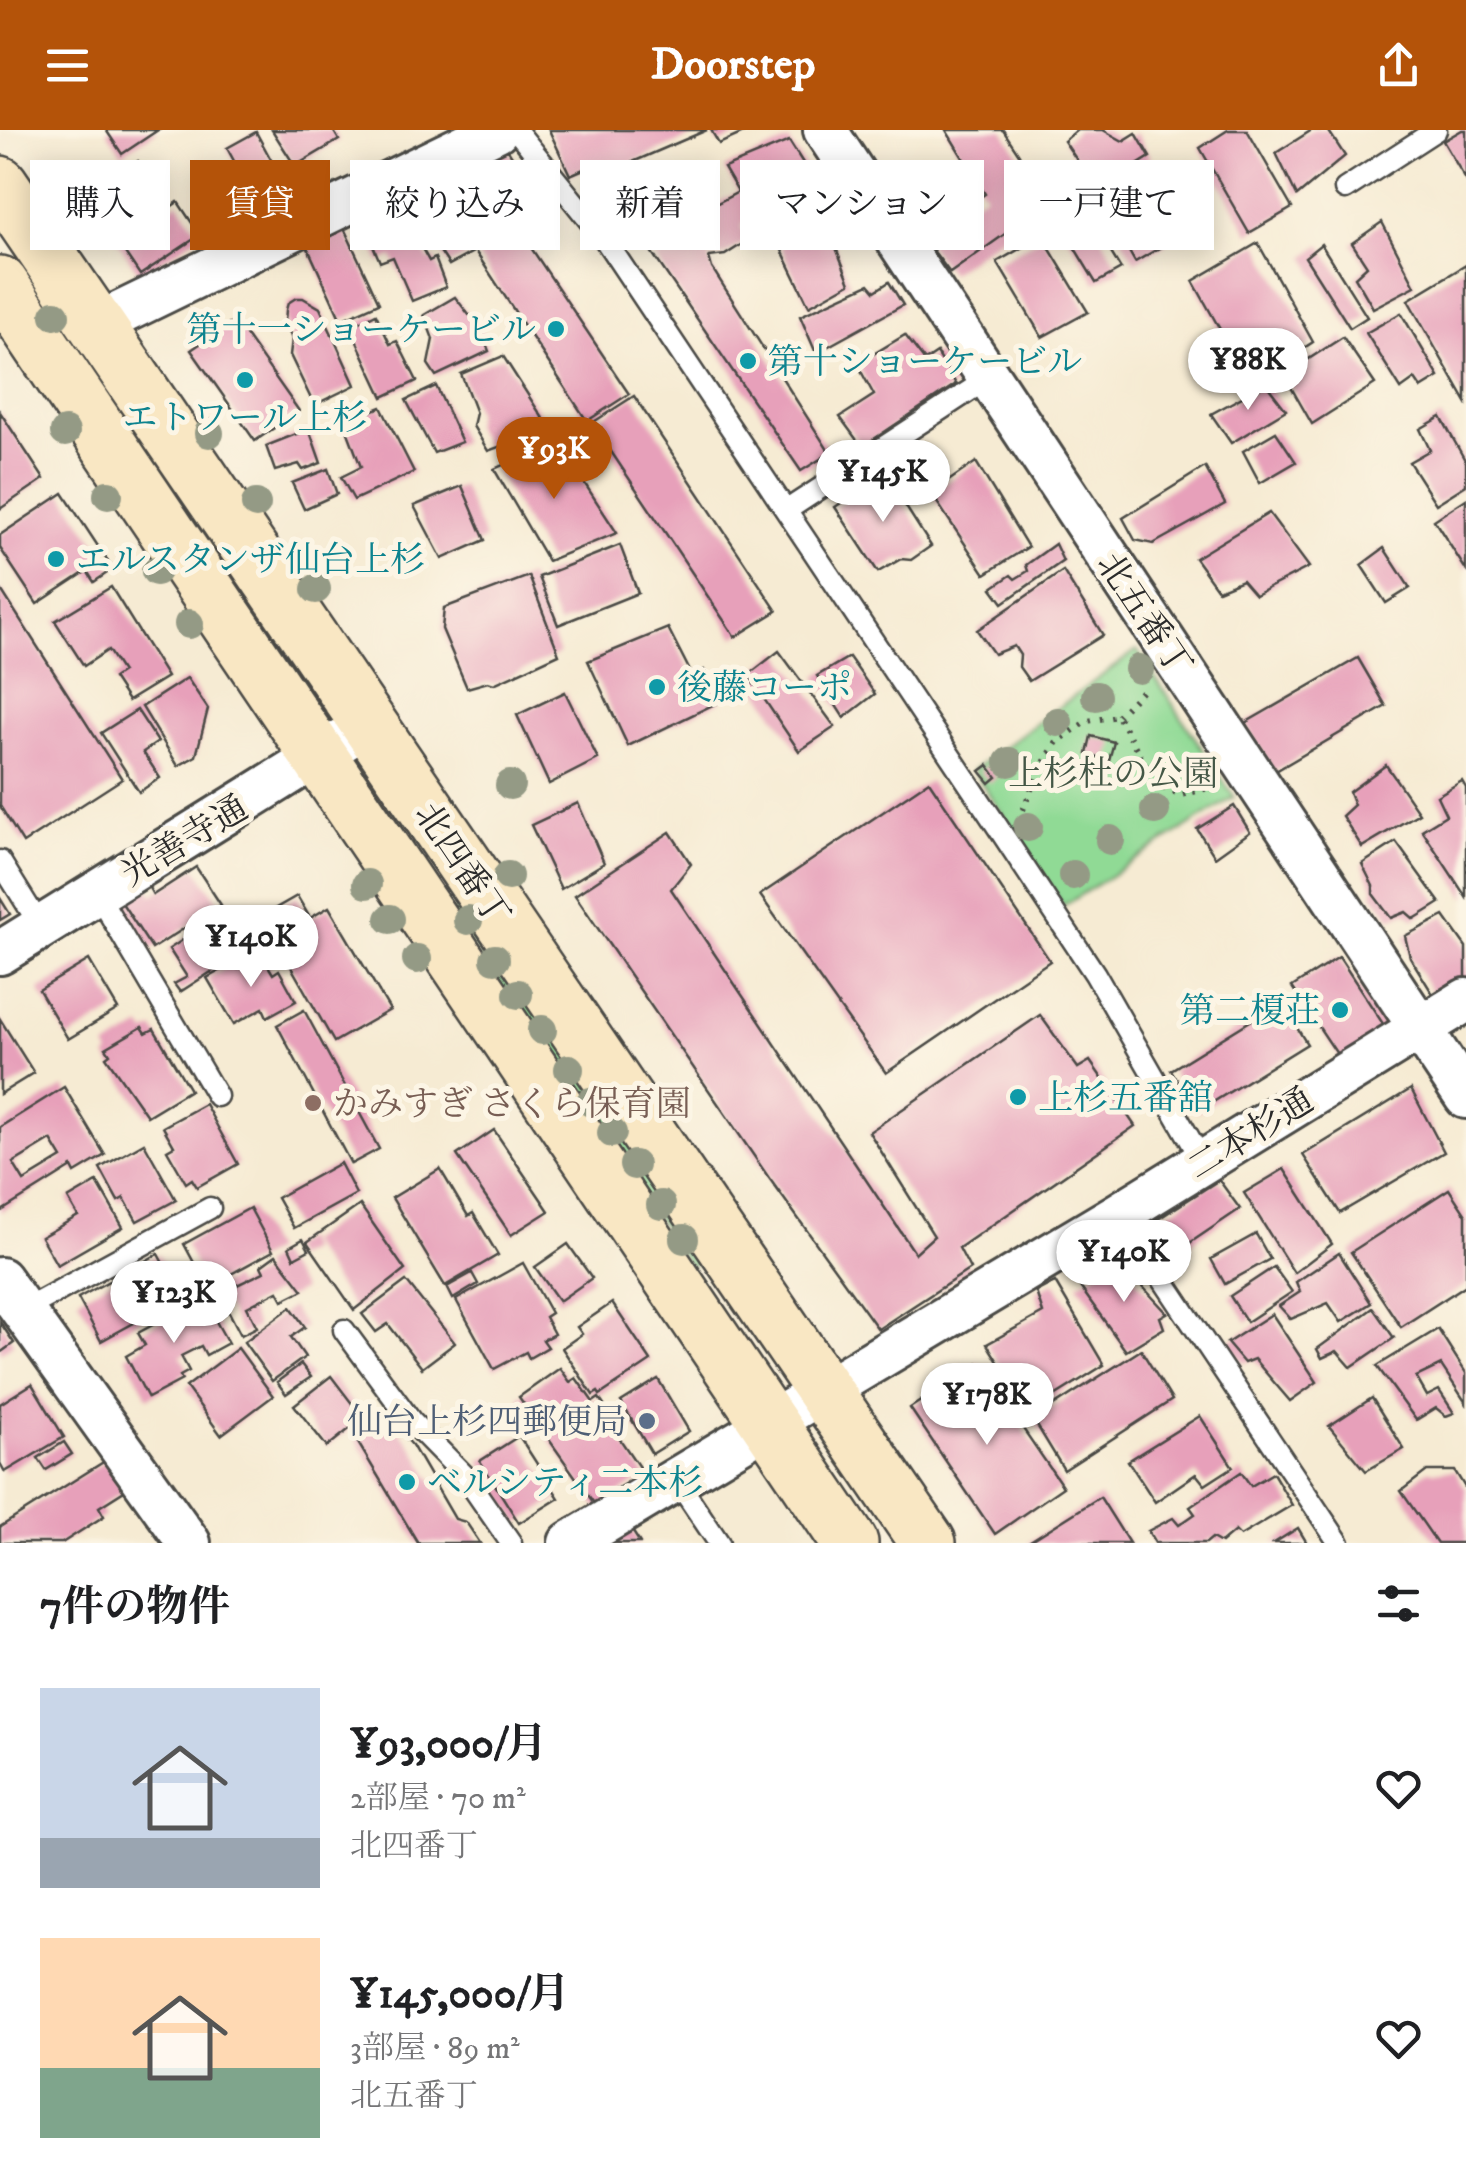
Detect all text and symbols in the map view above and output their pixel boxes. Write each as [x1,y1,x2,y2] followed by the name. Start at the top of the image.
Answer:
[651,37,815,93] text: Doorstep
[40,38,95,93] icon: menu
[1371,38,1426,93] icon: share
[30,160,170,250] chip: 購入
[190,160,330,250] chip: 賃貸
[350,160,560,250] chip: 絞り込み
[580,160,720,250] chip: 新着
[740,160,984,250] chip: マンション
[1004,160,1214,250] chip: 一戸建て
[187,309,536,353] place label: 第十一ショーケービル
[545,318,567,340] marker: 第十一ショーケービル
[1189,328,1307,413] pin: ¥88K
[1210,340,1286,380] text: ¥88K
[768,341,1082,385] place label: 第十ショーケービル
[737,350,759,372] marker: 第十ショーケービル
[234,369,256,391] marker: エトワール上杉
[123,397,367,441] place label: エトワール上杉
[495,417,613,502] pin: ¥93K
[518,429,590,469] text: ¥93K
[813,440,953,525] pin: ¥145K
[838,452,928,492] text: ¥145K
[76,539,425,583] place label: エルスタンザ仙台上杉
[1086,545,1201,685] street label: 北五番丁
[45,548,67,570] marker: エルスタンザ仙台上杉
[677,667,852,711] place label: 後藤コーポ
[646,676,668,698] marker: 後藤コーポ
[1008,753,1218,797] park label: 上杉杜の公園
[114,787,256,897] street label: 光善寺通
[404,795,519,935] street label: 北四番丁
[181,905,321,990] pin: ¥140K
[205,917,297,957] text: ¥140K
[1180,990,1320,1034] place label: 第二榎荘
[1329,999,1351,1021] marker: 第二榎荘
[1038,1077,1213,1121] place label: 上杉五番舘
[1180,1079,1322,1190] street label: 二本杉通
[333,1083,691,1127] place label: かみすぎ さくら保育園
[1007,1086,1029,1108] marker: 上杉五番舘
[302,1092,324,1114] marker: かみすぎ さくら保育園
[1054,1220,1194,1305] pin: ¥140K
[1078,1232,1170,1272] text: ¥140K
[104,1261,244,1346] pin: ¥123K
[132,1273,216,1313] text: ¥123K
[917,1363,1057,1448] pin: ¥178K
[943,1375,1031,1415] text: ¥178K
[347,1401,627,1445] place label: 仙台上杉四郵便局
[636,1410,658,1432] marker: 仙台上杉四郵便局
[427,1462,703,1506] place label: ベルシティ二本杉
[396,1471,418,1493] marker: ベルシティ二本杉
[1371,1576,1426,1631] icon: filters
[40,1582,230,1634] text: 7件の物件
[350,1719,547,1771] text: ¥93,000/月
[120,1728,240,1848] icon: home
[1371,1761,1426,1816] icon: heart
[350,1779,526,1819] text: 2部屋 · 70 m²
[350,1827,478,1867] text: 北四番丁
[350,1969,570,2021] text: ¥145,000/月
[120,1978,240,2098] icon: home
[1371,2011,1426,2066] icon: heart
[350,2029,520,2069] text: 3部屋 · 89 m²
[350,2077,478,2117] text: 北五番丁

